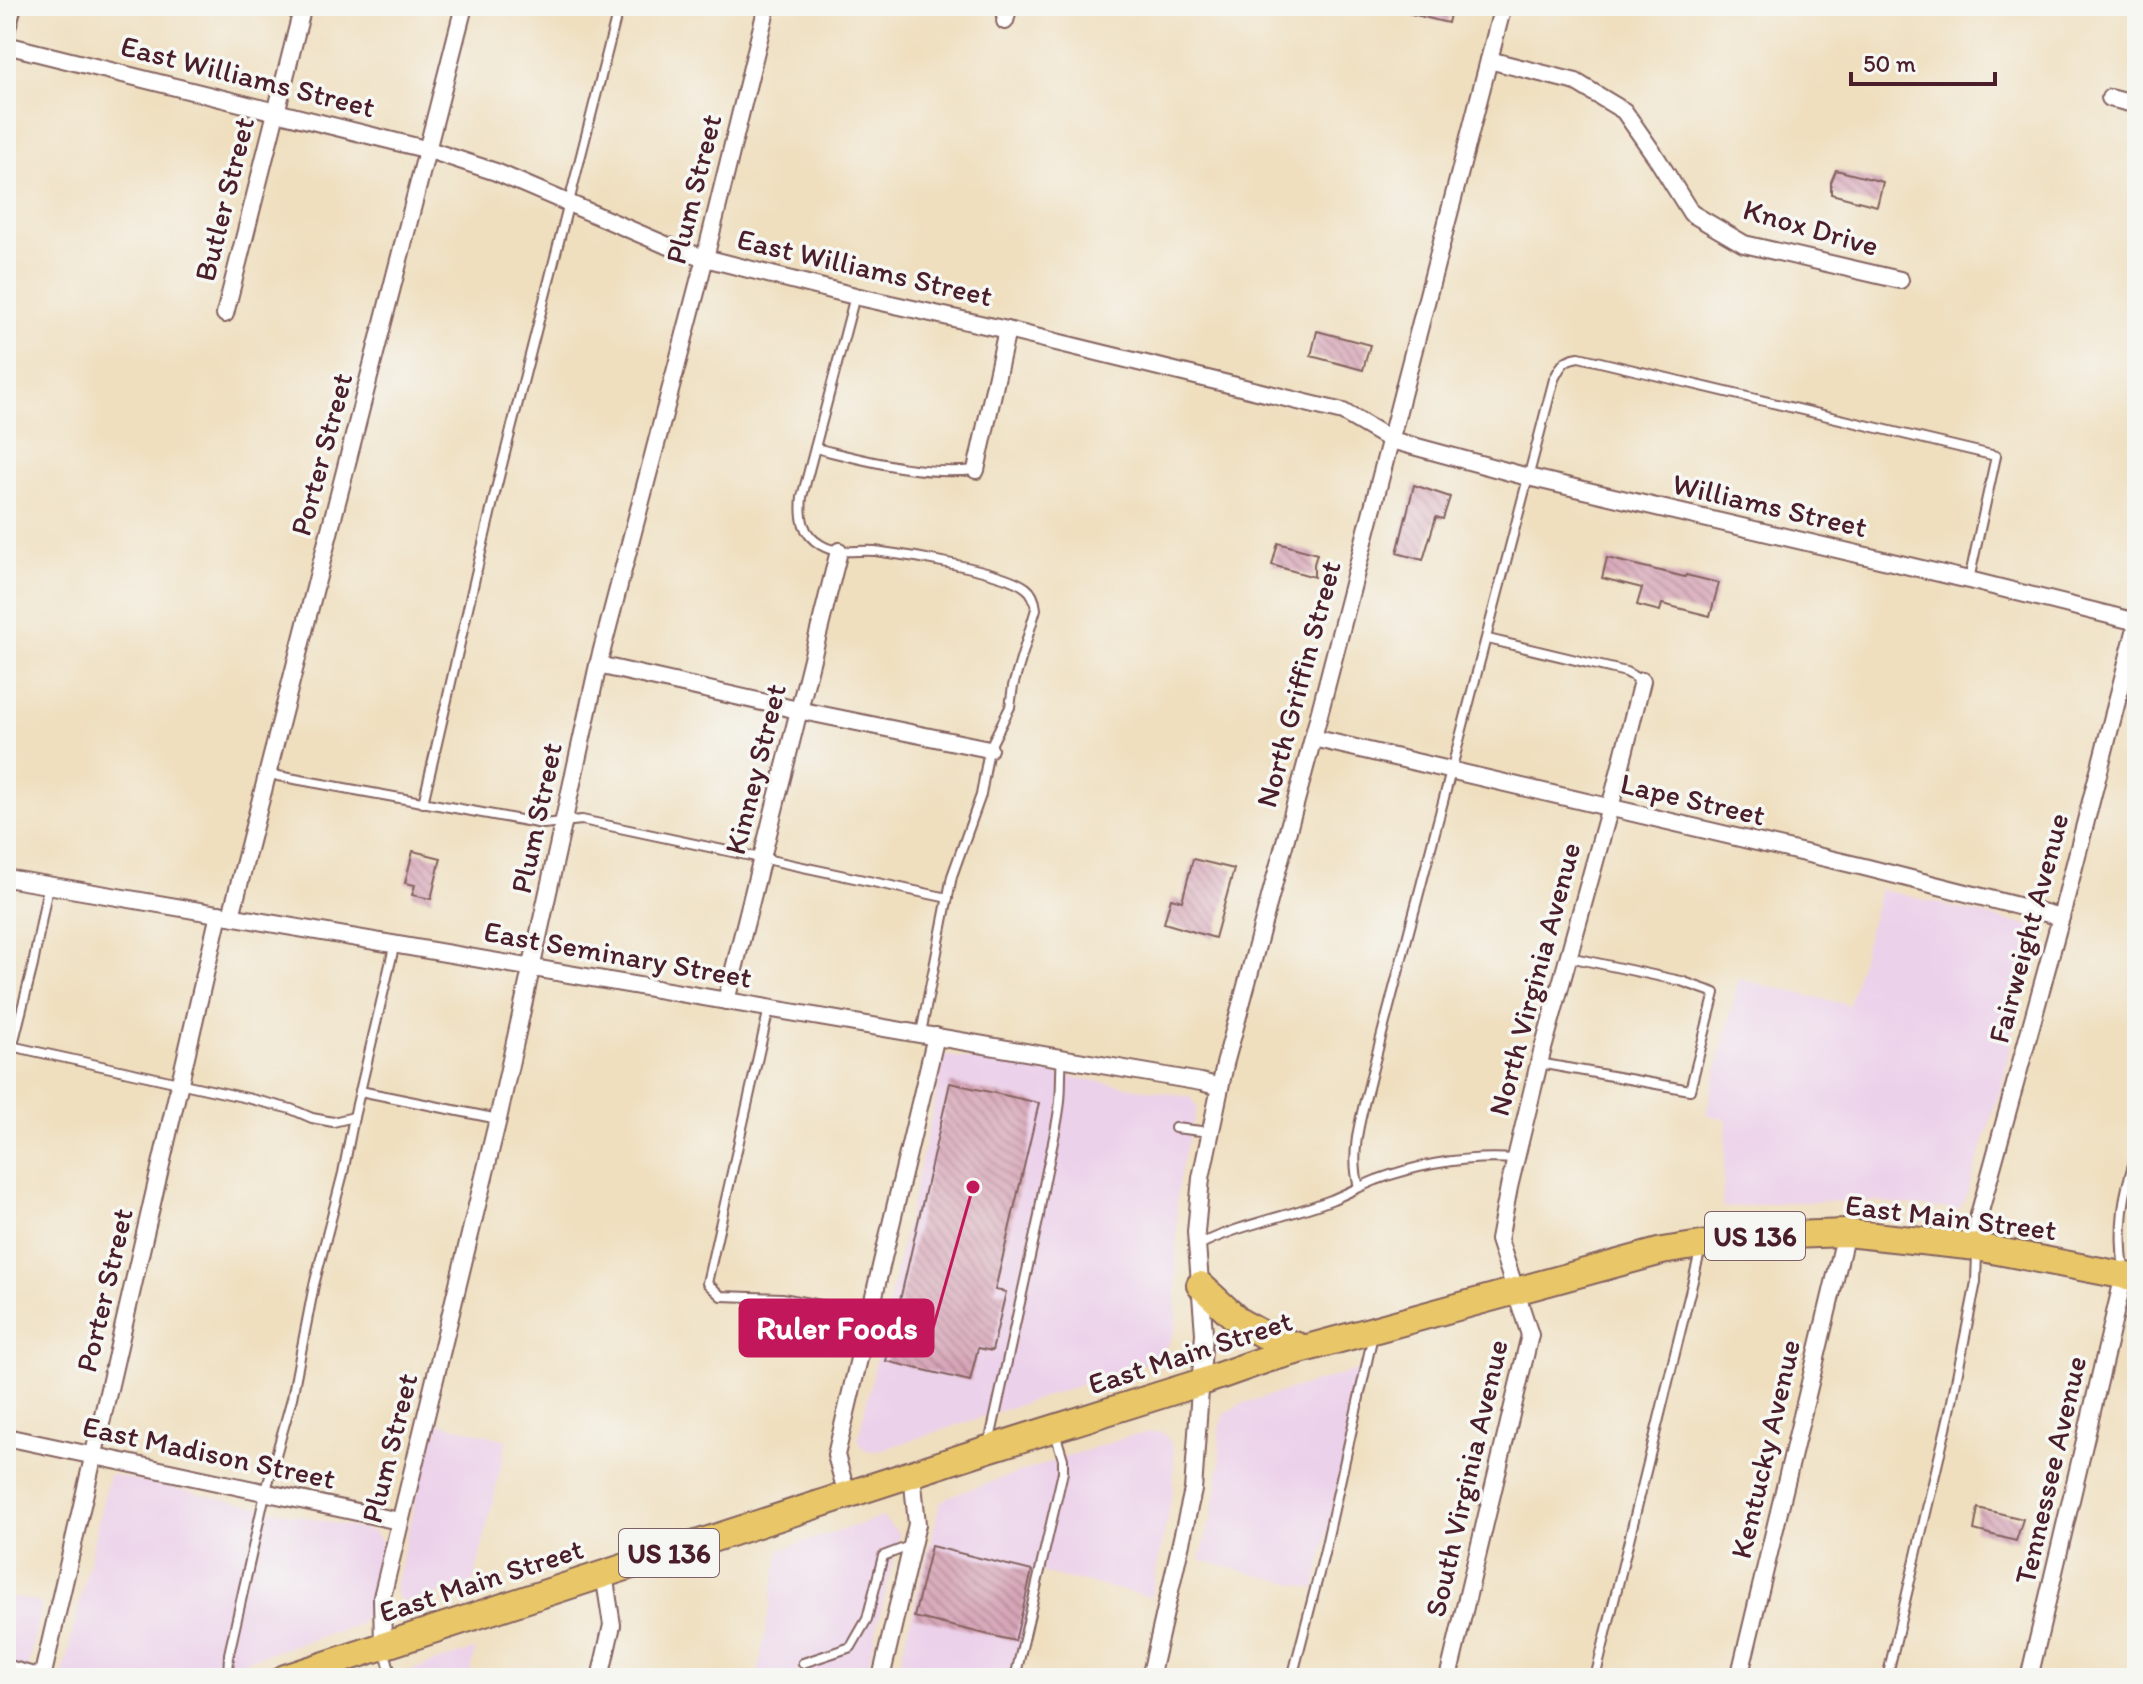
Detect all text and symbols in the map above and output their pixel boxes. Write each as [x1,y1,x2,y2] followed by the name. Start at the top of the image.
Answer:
[117,27,379,125] street label: East Williams Street
[1851,36,1995,86] scale bar
[1863,49,1916,78] text: 50 m
[657,110,729,268] street label: Plum Street
[186,113,262,285] street label: Butler Street
[1739,190,1883,264] street label: Knox Drive
[734,220,996,314] street label: East Williams Street
[282,368,360,540] street label: Porter Street
[1669,465,1871,545] street label: Williams Street
[1247,557,1349,811] street label: North Griffin Street
[716,680,794,858] street label: Kinney Street
[502,739,570,897] street label: Plum Street
[1617,764,1769,834] street label: Lape Street
[1979,809,2077,1047] street label: Fairweight Avenue
[1480,838,1588,1120] street label: North Virginia Avenue
[481,912,755,996] street label: East Seminary Street
[1843,1186,2059,1248] street label: East Main Street
[67,1204,141,1376] street label: Porter Street
[1705,1212,1805,1260] road number: US 136
[740,1300,933,1356] callout: Ruler Foods
[1083,1302,1297,1402] street label: East Main Street
[756,1309,918,1347] text: Ruler Foods
[1416,1336,1516,1620] street label: South Virginia Avenue
[1722,1336,1808,1562] street label: Kentucky Avenue
[2006,1352,2094,1588] street label: Tennessee Avenue
[353,1369,425,1527] street label: Plum Street
[79,1407,339,1497] street label: East Madison Street
[619,1529,719,1577] road number: US 136
[374,1530,588,1630] street label: East Main Street

